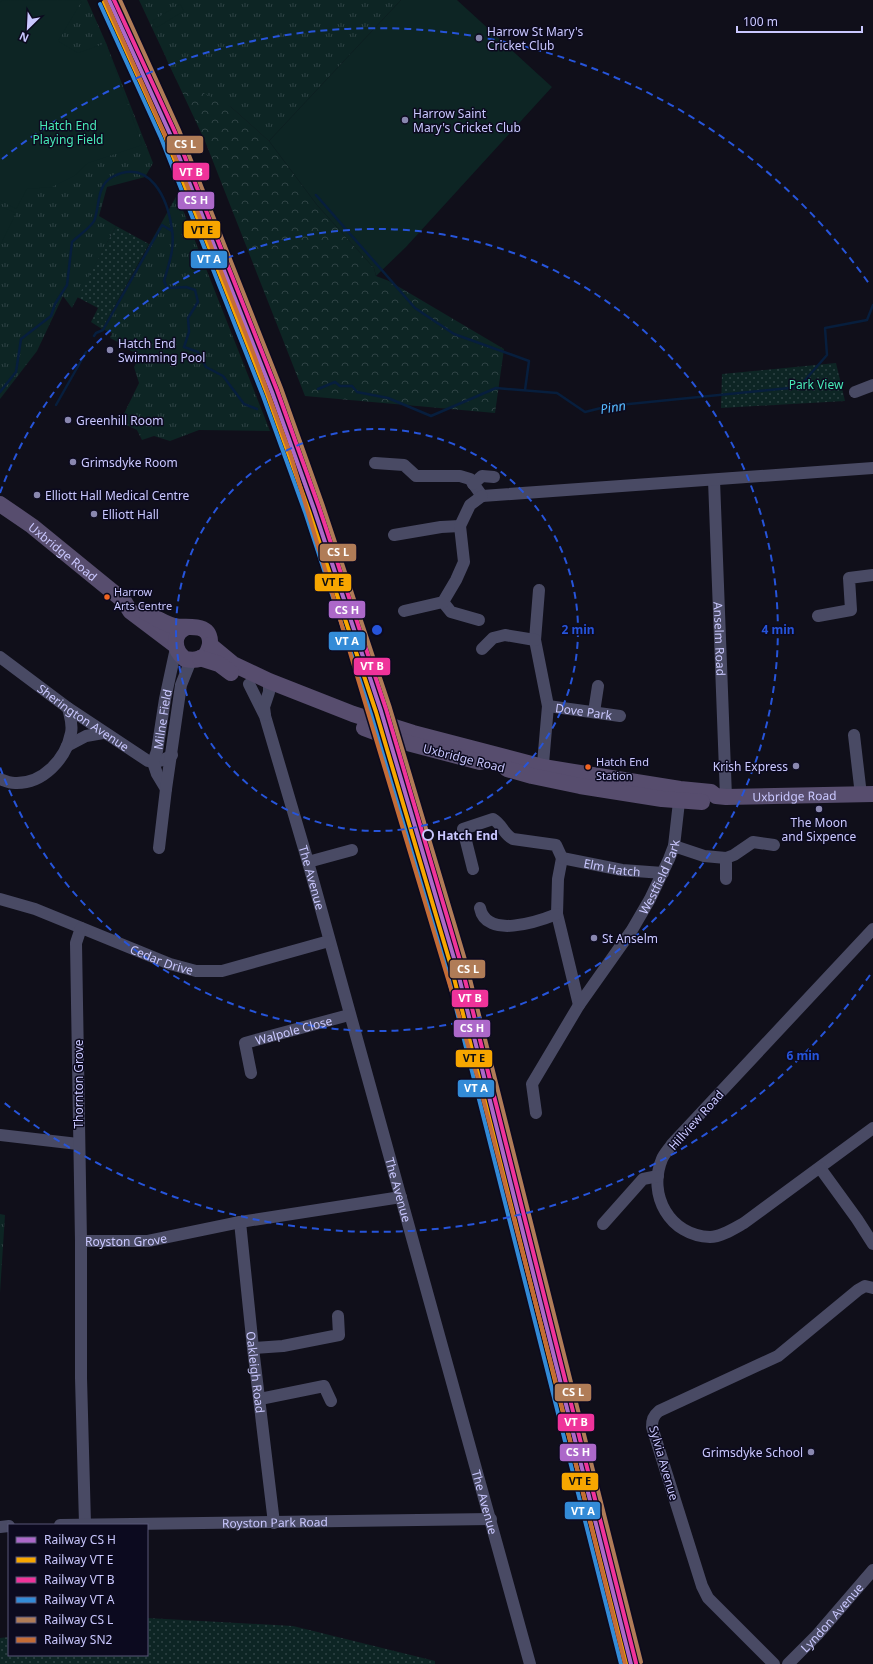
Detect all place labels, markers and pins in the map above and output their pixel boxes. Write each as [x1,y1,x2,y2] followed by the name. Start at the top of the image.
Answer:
[487,23,583,54] place label: Harrow St Mary's Cricket Club
[474,33,484,43] marker: Harrow St Mary's Cricket Club
[413,105,521,136] place label: Harrow Saint Mary's Cricket Club
[400,115,410,125] marker: Harrow Saint Mary's Cricket Club
[118,335,205,366] place label: Hatch End Swimming Pool
[105,345,115,355] marker: Hatch End Swimming Pool
[76,412,163,429] place label: Greenhill Room
[63,415,73,425] marker: Greenhill Room
[81,454,178,471] place label: Grimsdyke Room
[68,457,78,467] marker: Grimsdyke Room
[45,487,190,504] place label: Elliott Hall Medical Centre
[32,490,42,500] marker: Elliott Hall Medical Centre
[102,506,159,523] place label: Elliott Hall
[89,509,99,519] marker: Elliott Hall
[114,584,172,613] place label: Harrow Arts Centre
[102,592,112,602] marker: Harrow Arts Centre
[370,623,384,637] centre of rings
[596,754,649,783] place label: Hatch End Station
[713,758,788,775] place label: Krish Express
[791,761,801,771] marker: Krish Express
[583,762,593,772] marker: Hatch End Station
[814,804,824,814] marker: The Moon and Sixpence
[782,814,857,845] place label: The Moon and Sixpence
[437,827,498,844] place label: Hatch End
[422,829,434,841] marker: Hatch End
[602,930,658,947] place label: St Anselm
[589,933,599,943] marker: St Anselm
[702,1444,803,1461] place label: Grimsdyke School
[806,1447,816,1457] marker: Grimsdyke School

